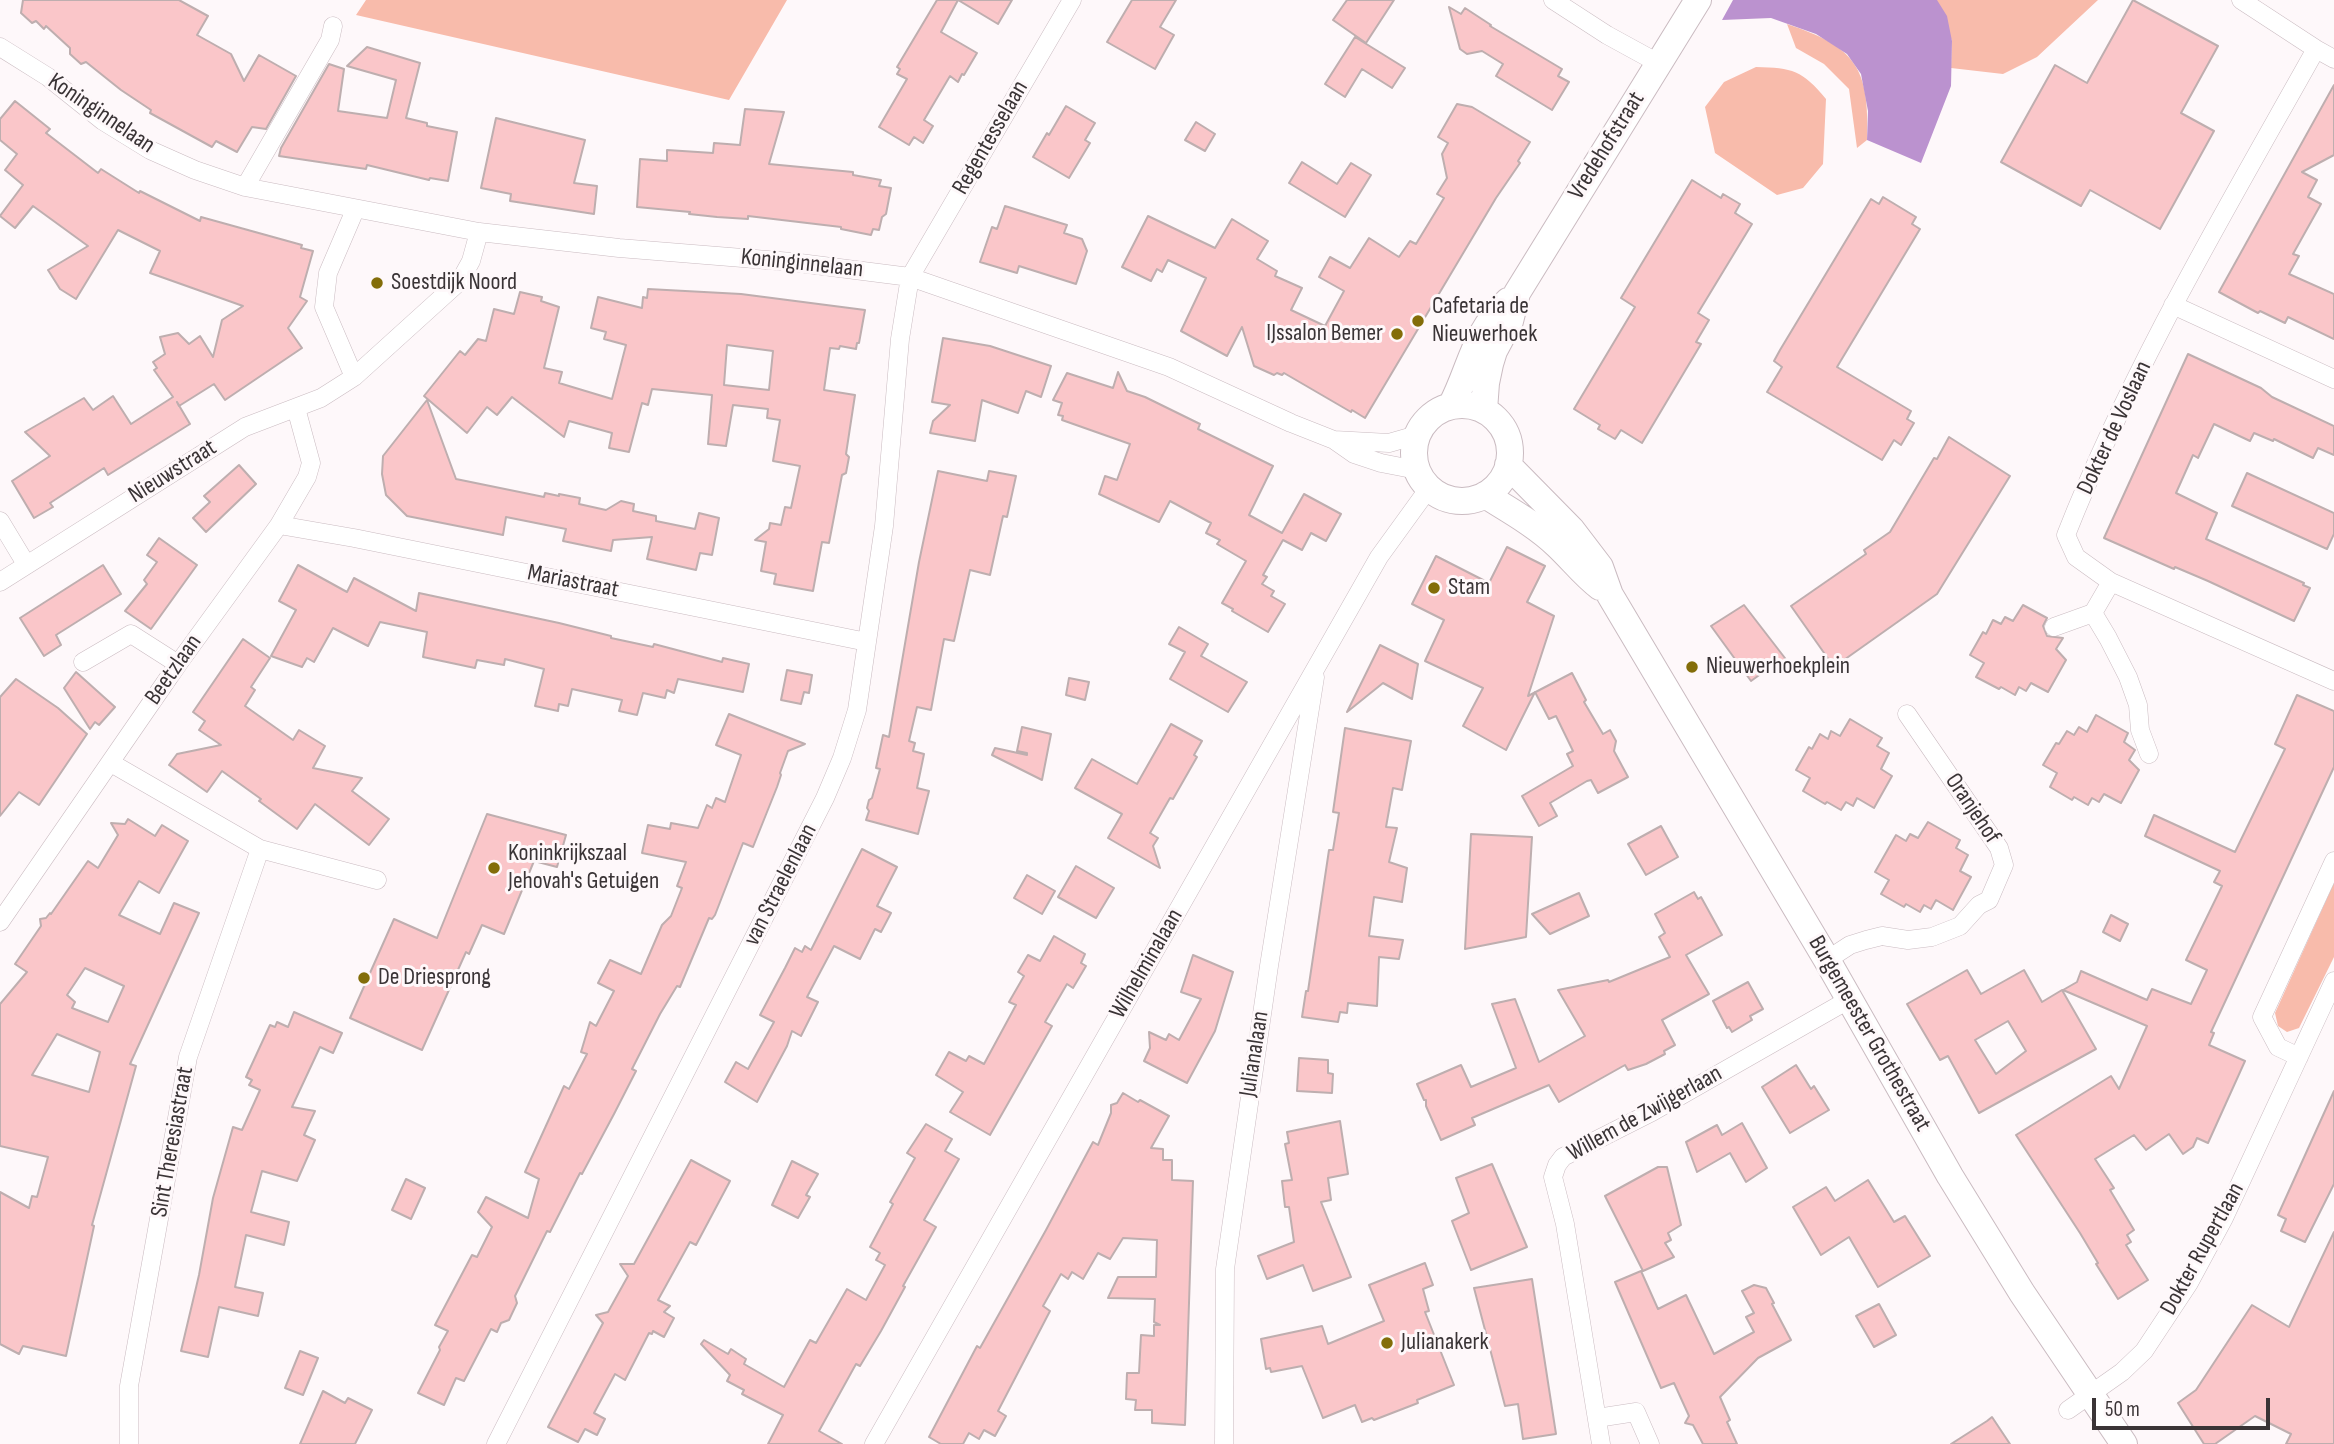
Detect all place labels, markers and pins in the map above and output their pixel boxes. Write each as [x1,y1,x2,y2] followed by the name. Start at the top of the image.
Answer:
[391,269,517,297] place label: Soestdijk Noord
[369,275,385,291] marker: Soestdijk Noord
[1432,293,1537,349] place label: Cafetaria de Nieuwerhoek
[1410,313,1426,329] marker: Cafetaria de Nieuwerhoek
[1266,320,1383,348] place label: IJssalon Bemer
[1389,326,1405,342] marker: IJssalon Bemer
[1448,574,1490,602] place label: Stam
[1426,580,1442,596] marker: Stam
[1706,653,1850,681] place label: Nieuwerhoekplein
[1684,659,1700,675] marker: Nieuwerhoekplein
[508,840,659,896] place label: Koninkrijkszaal Jehovah's Getuigen
[486,860,502,876] marker: Koninkrijkszaal Jehovah's Getuigen
[378,964,491,992] place label: De Driesprong
[356,970,372,986] marker: De Driesprong
[1401,1329,1489,1357] place label: Julianakerk
[1379,1335,1395,1351] marker: Julianakerk

